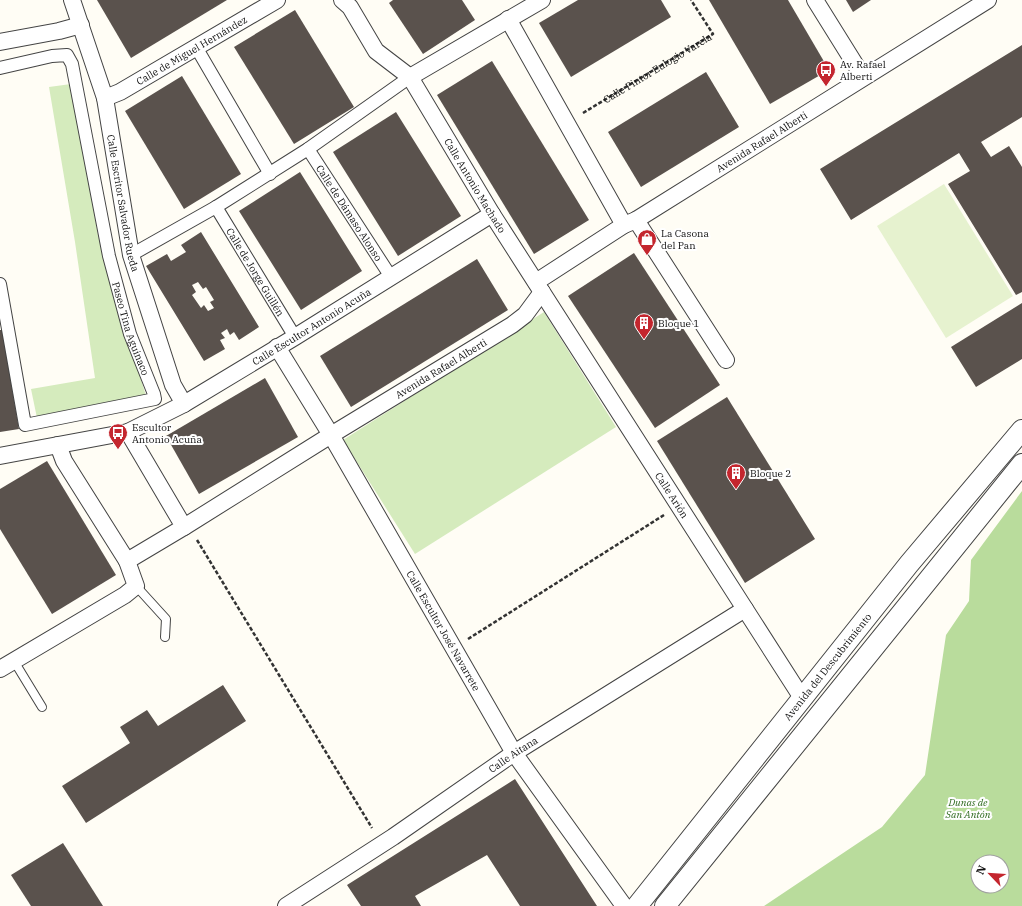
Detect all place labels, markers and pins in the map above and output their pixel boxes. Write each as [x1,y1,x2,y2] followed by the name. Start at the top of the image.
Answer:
[840,58,886,83] place label: Av. Rafael Alberti
[815,59,837,87] bus stop icon: Av. Rafael Alberti
[661,227,709,252] place label: La Casona del Pan
[636,228,658,256] shop icon: La Casona del Pan
[633,312,655,340] building icon: Bloque 1
[658,317,699,330] place label: Bloque 1
[132,421,202,446] place label: Escultor Antonio Acuña
[107,422,129,450] bus stop icon: Escultor Antonio Acuña
[725,462,747,490] building icon: Bloque 2
[750,467,791,480] place label: Bloque 2

